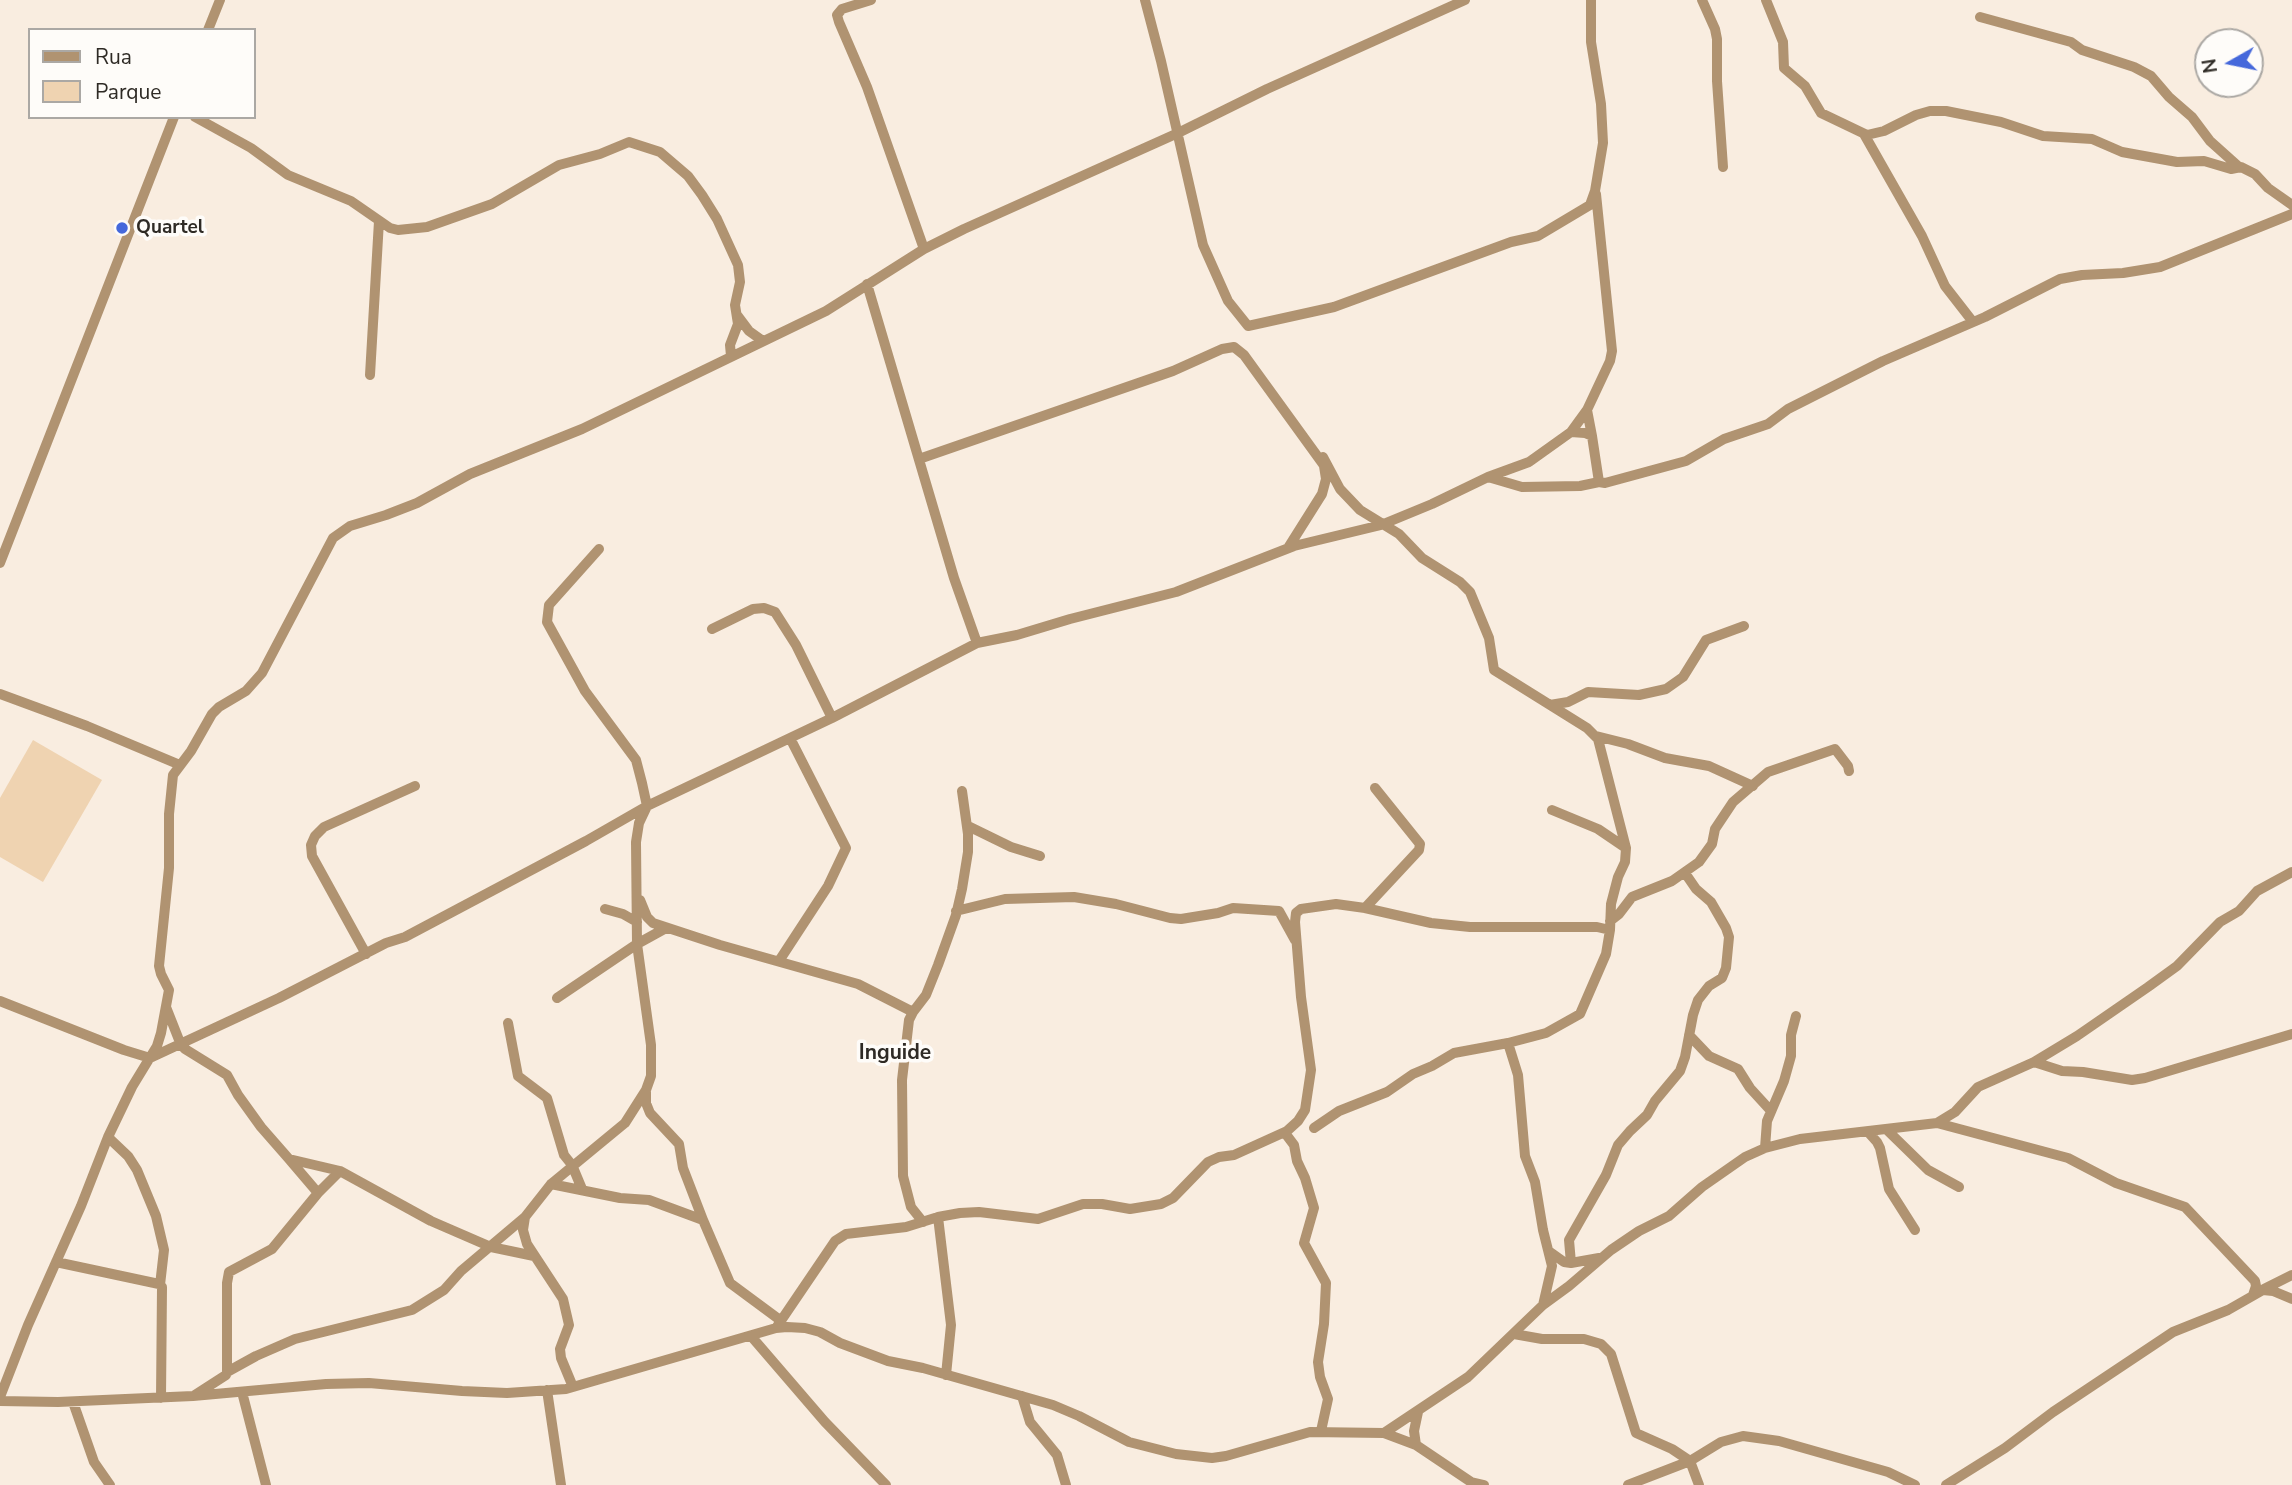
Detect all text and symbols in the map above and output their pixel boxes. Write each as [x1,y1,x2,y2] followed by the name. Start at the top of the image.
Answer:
[28,28,256,119] legend
[2194,28,2264,98] north arrow
[95,43,132,71] text: Rua
[2196,57,2224,75] text: N
[95,78,162,106] text: Parque
[136,217,204,239] place label: Quartel
[114,220,130,236] marker: Quartel
[859,1041,931,1067] district label: Inguide

